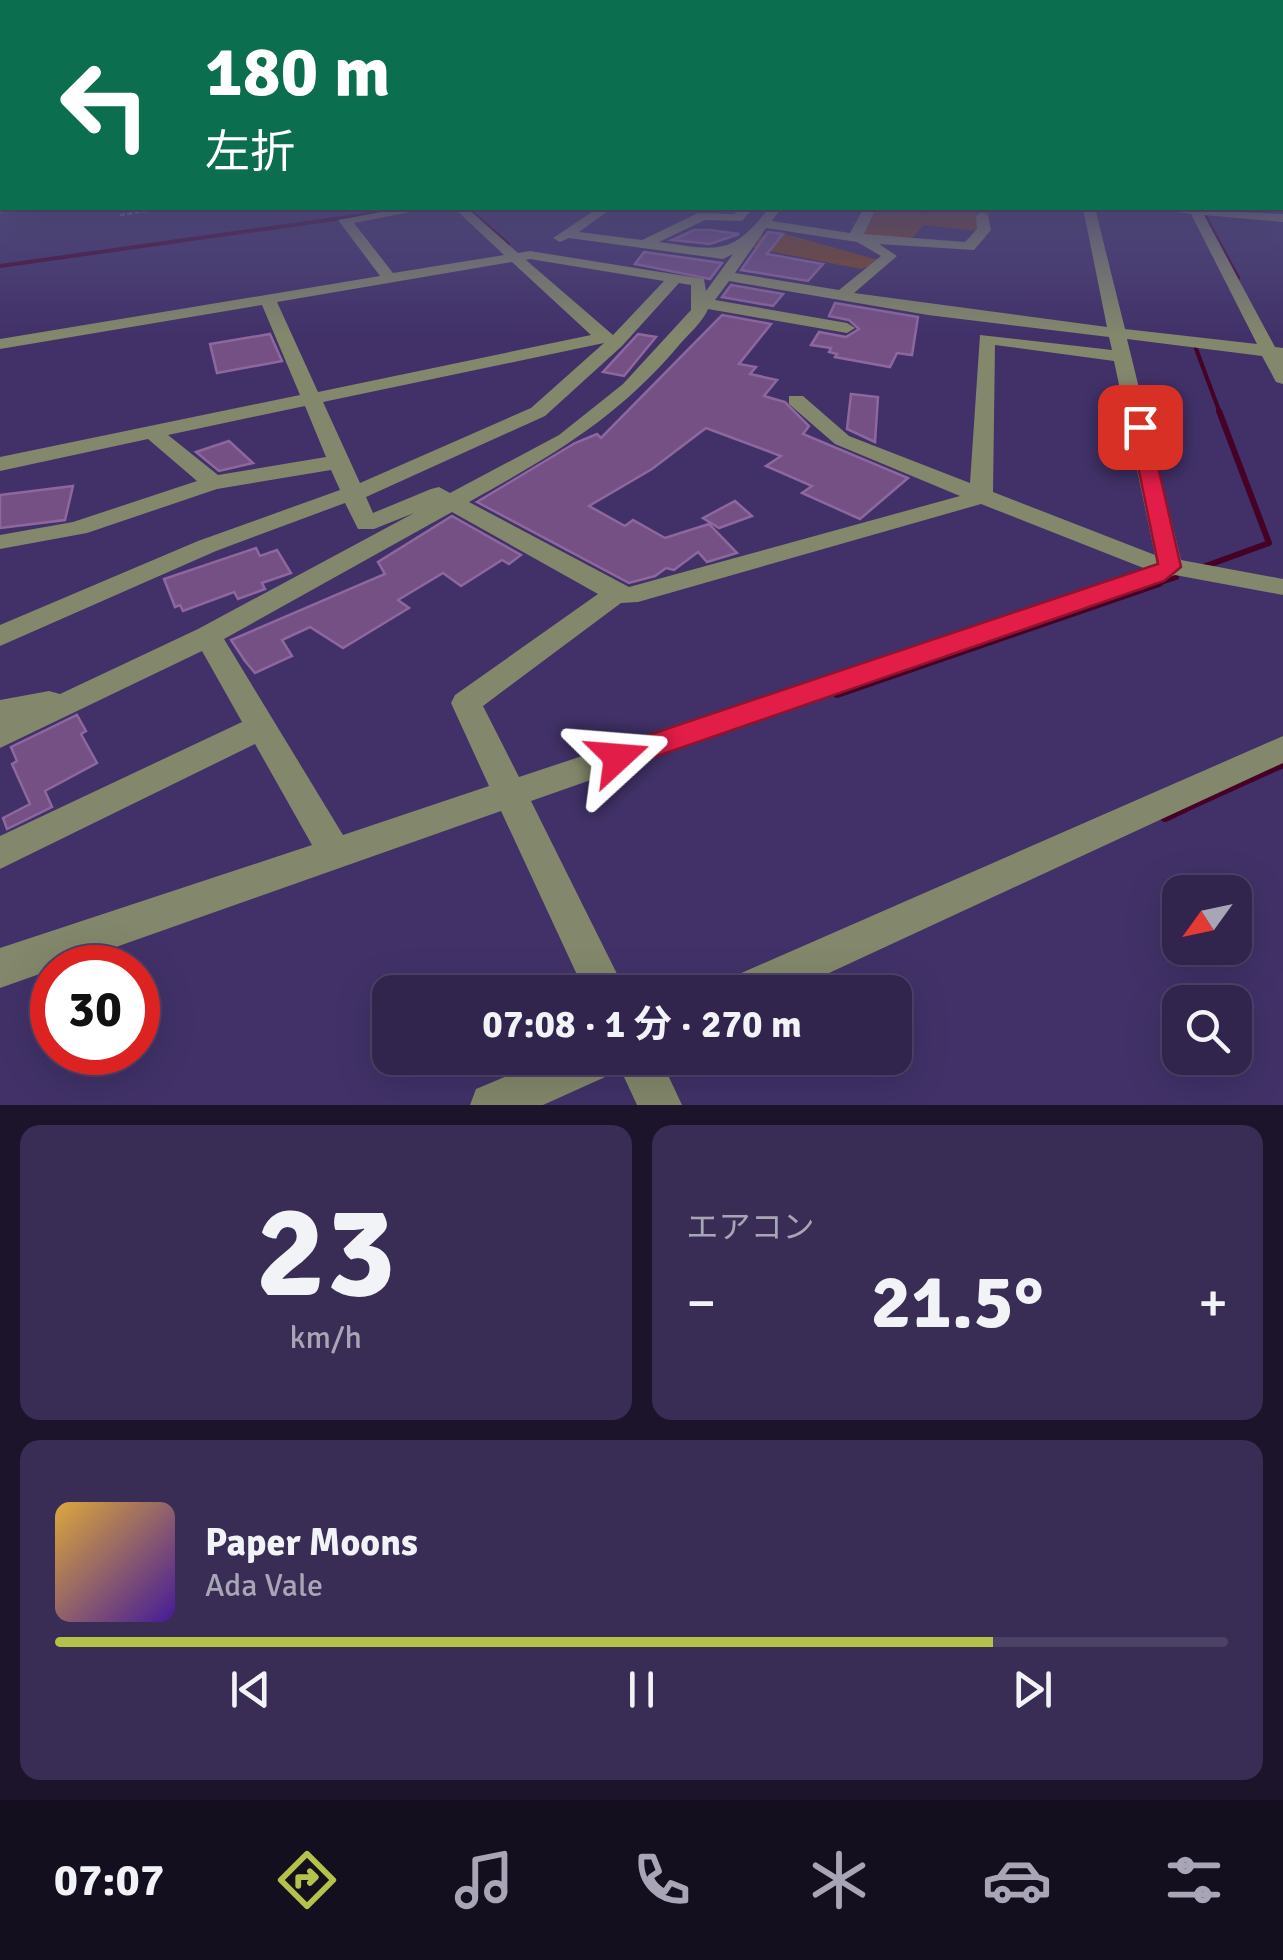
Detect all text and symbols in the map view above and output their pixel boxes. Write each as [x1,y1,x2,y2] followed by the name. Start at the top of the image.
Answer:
[205,29,390,115] text: 180 m
[40,40,170,170] icon: left
[205,125,295,180] text: 左折
[1098,385,1183,470] pin
[1113,400,1168,455] icon: arrive
[566,705,670,809] position arrow
[1162,875,1252,965] north arrow
[1162,875,1252,1075] map controls
[30,945,160,1075] speed limit sign: 30
[1162,985,1252,1075] button: search
[482,1001,802,1048] text: 07:08 · 1 分 · 270 m
[256,1173,396,1333] text: 23
[687,1208,815,1247] text: エアコン
[871,1256,1044,1349] text: 21.5°
[687,1269,716,1337] text: −
[1198,1269,1228,1337] text: +
[290,1318,362,1357] text: km/h
[205,1519,418,1566] text: Paper Moons
[205,1566,323,1605] text: Ada Vale
[223,1662,278,1717] icon: previous
[614,1662,669,1717] icon: pause
[1005,1662,1060,1717] icon: next
[272,1845,342,1915] icon: directions
[449,1845,519,1915] icon: music
[627,1845,697,1915] icon: phone
[804,1845,874,1915] icon: climate
[982,1845,1052,1915] icon: car
[1159,1845,1229,1915] icon: filters
[54,1853,164,1908] text: 07:07

